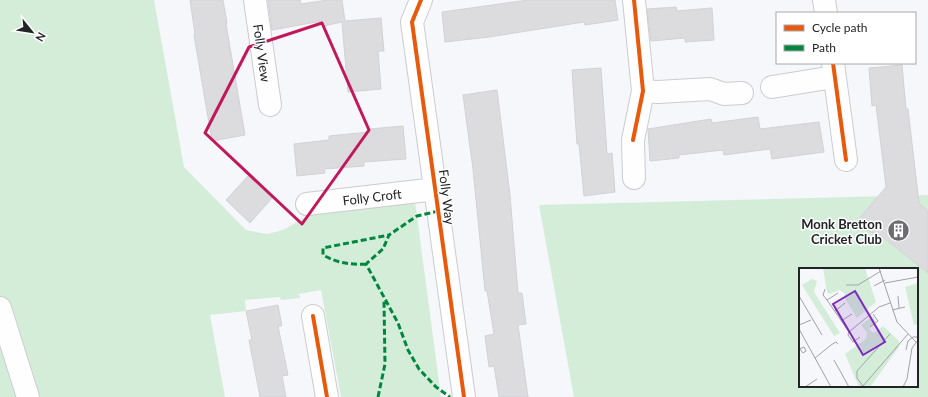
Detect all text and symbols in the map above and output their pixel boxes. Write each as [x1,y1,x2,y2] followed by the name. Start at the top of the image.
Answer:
[12,12,52,52] north arrow
[776,12,916,64] legend
[812,20,867,35] text: Cycle path
[250,23,274,83] street label: Folly View
[33,30,49,44] text: N
[812,40,836,55] text: Path
[436,168,458,226] street label: Folly Way
[342,185,402,209] street label: Folly Croft
[801,216,882,247] place label: Monk Bretton Cricket Club
[885,218,911,244] building icon: Monk Bretton Cricket Club
[799,268,918,387] inset map

